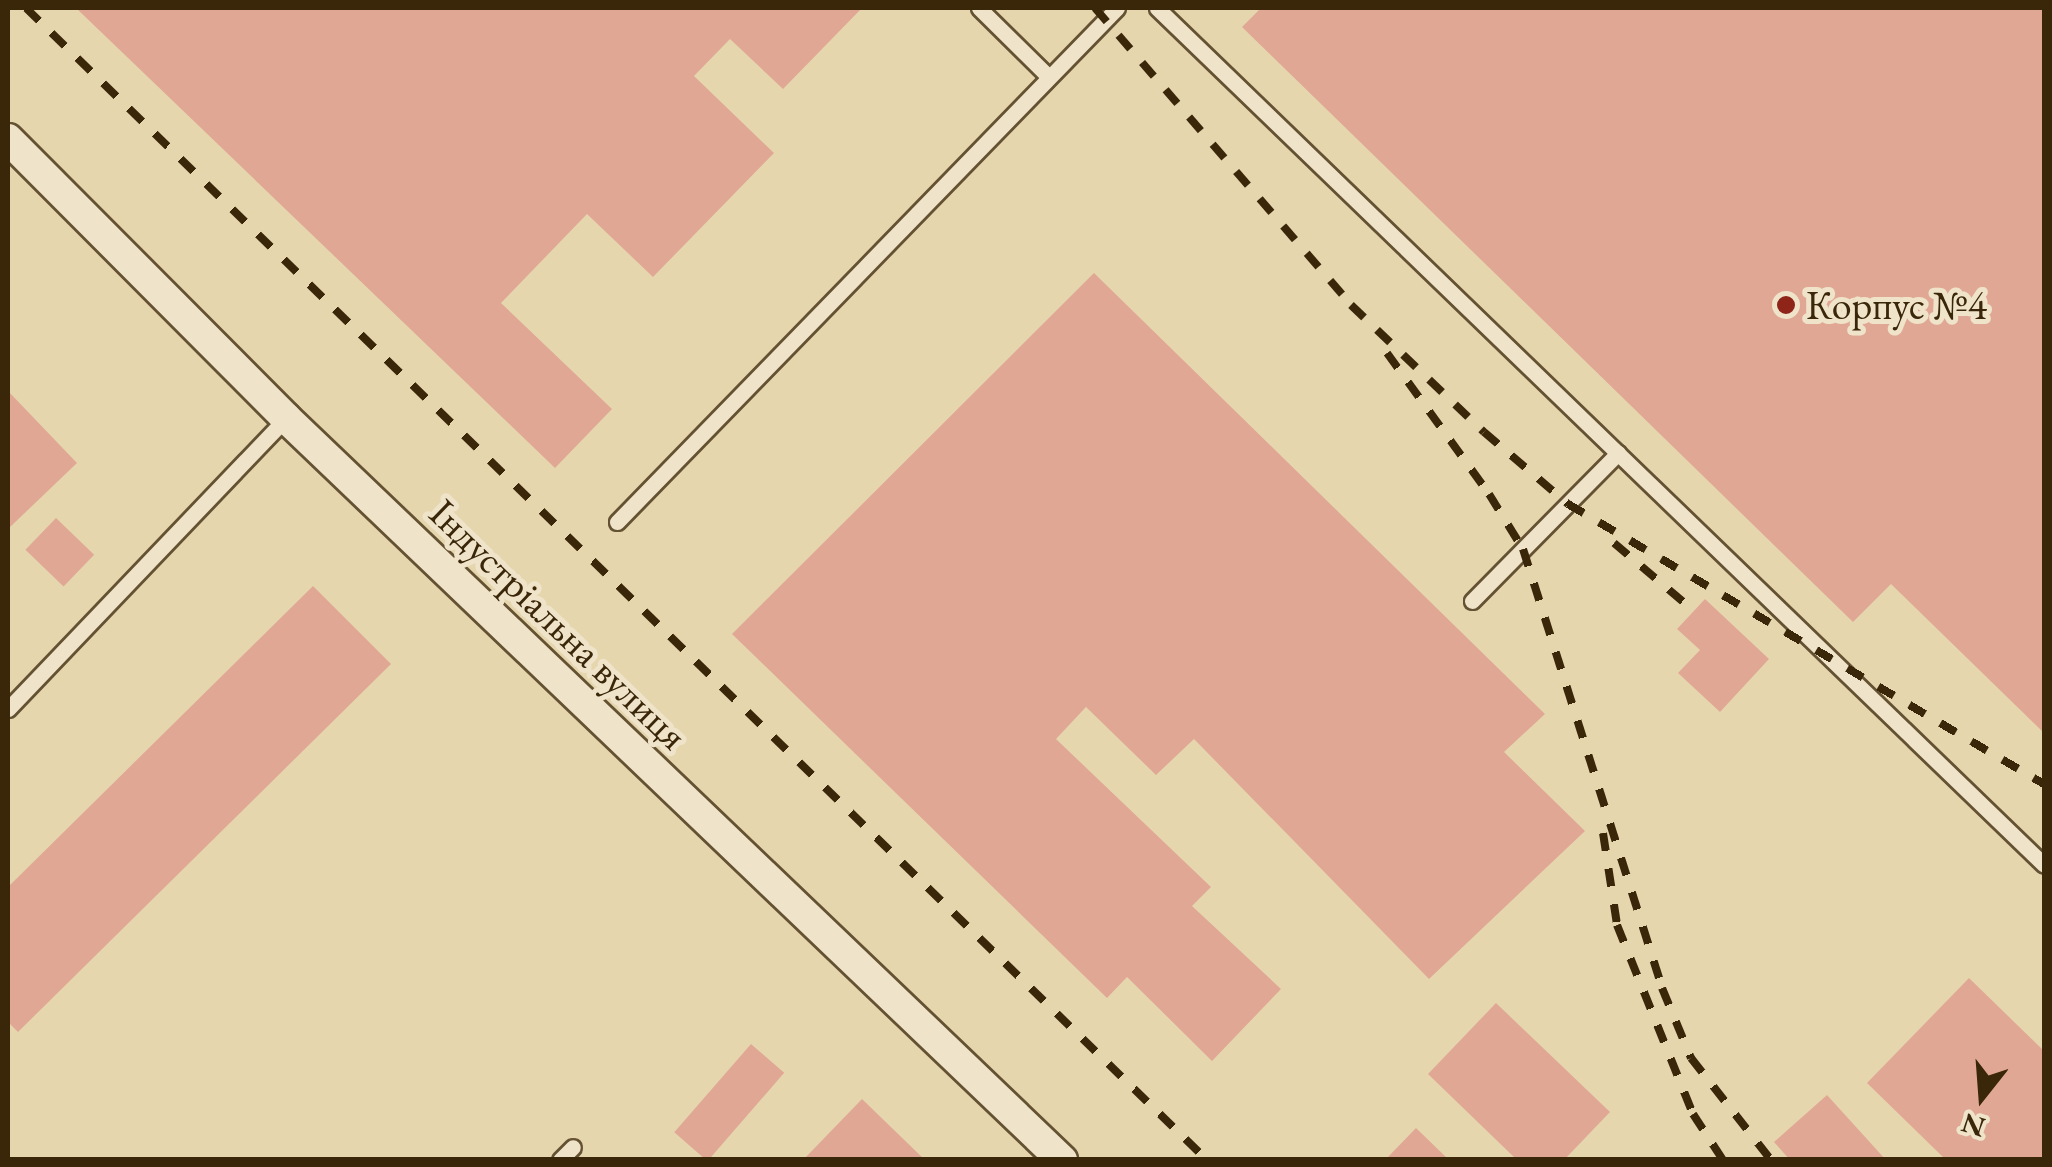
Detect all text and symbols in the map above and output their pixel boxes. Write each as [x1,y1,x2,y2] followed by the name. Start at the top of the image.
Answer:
[1806,281,1987,329] place label: Корпус №4
[1775,294,1797,316] marker: Корпус №4
[420,489,698,759] street label: Індустріальна вулиця
[1932,1047,2032,1147] north arrow
[1957,1105,1989,1146] text: N

